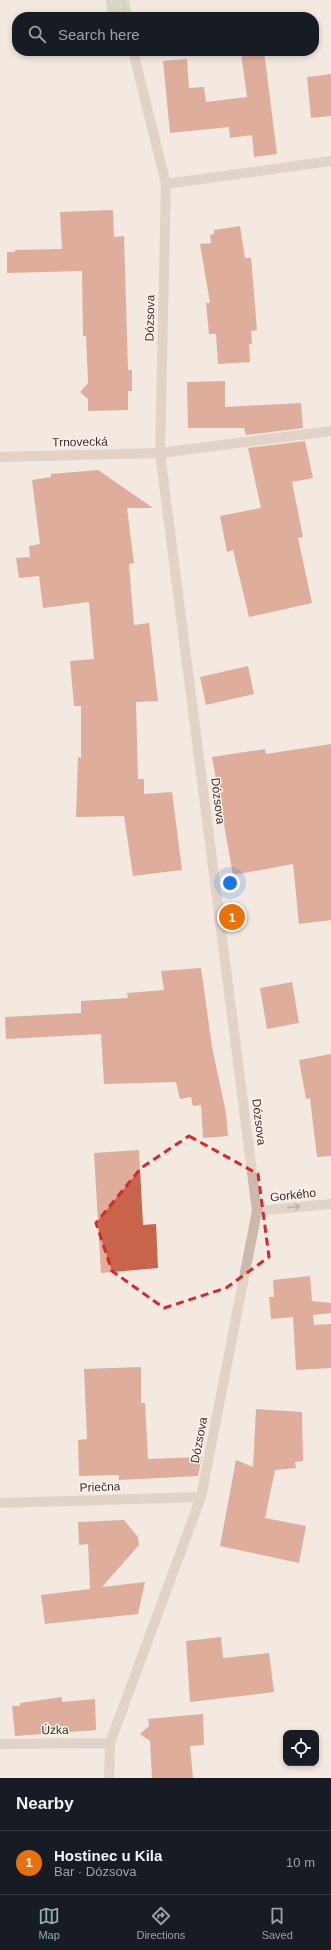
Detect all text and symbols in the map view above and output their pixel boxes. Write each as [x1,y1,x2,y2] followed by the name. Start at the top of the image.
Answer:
[12,12,319,56] search box
[26,23,48,45] icon: search
[58,26,140,43] text: Search here
[143,294,157,341] street label: Dózsova
[52,435,108,449] street label: Trnovecká
[208,777,228,825] street label: Dózsova
[220,873,240,893] your location
[219,902,245,932] pin: 1
[249,1098,269,1146] street label: Dózsova
[269,1186,317,1204] street label: Gorkého
[287,1204,300,1211] one-way arrow
[188,1415,210,1464] street label: Dózsova
[79,1479,121,1495] street label: Priečna
[41,1722,69,1737] street label: Úzka
[283,1730,319,1766] map controls
[283,1730,319,1766] button: locate
[16,1794,74,1813] text: Nearby
[54,1847,162,1864] text: Hostinec u Kila
[25,1855,33,1870] text: 1
[286,1855,315,1870] text: 10 m
[54,1864,136,1879] text: Bar · Dózsova
[38,1905,60,1941] tab: Map
[136,1905,185,1941] tab: Directions
[262,1905,293,1941] tab: Saved

